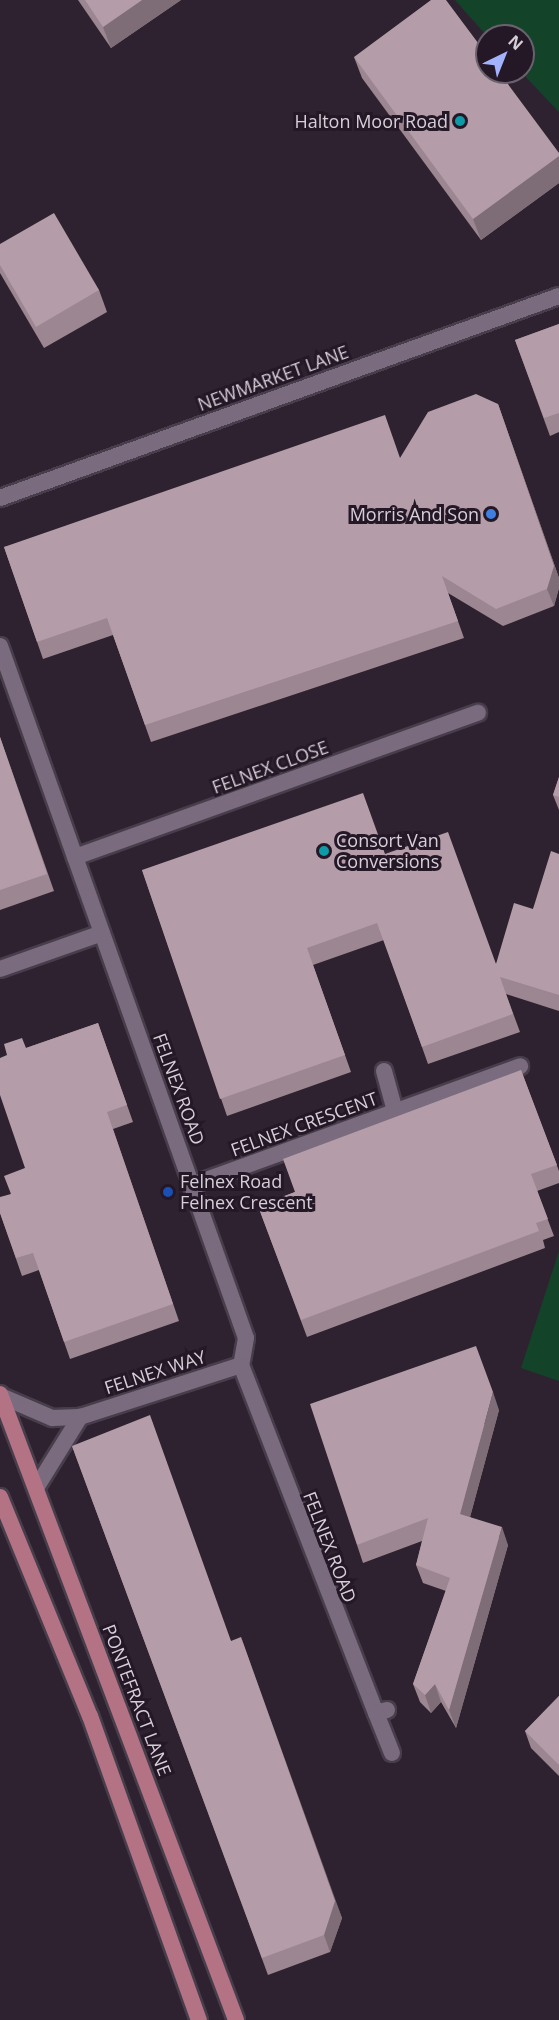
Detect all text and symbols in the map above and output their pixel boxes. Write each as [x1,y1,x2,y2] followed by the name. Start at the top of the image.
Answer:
[475,24,535,84] north arrow
[504,30,528,55] text: N
[294,110,448,132] place label: Halton Moor Road
[453,114,467,128] marker: Halton Moor Road
[195,341,351,415] street label: NEWMARKET LANE
[350,503,479,525] place label: Morris And Son
[484,507,498,521] marker: Morris And Son
[209,736,331,798] street label: FELNEX CLOSE
[336,830,439,872] place label: Consort Van Conversions
[317,844,331,858] marker: Consort Van Conversions
[149,1030,209,1148] street label: FELNEX ROAD
[228,1087,380,1161] street label: FELNEX CRESCENT
[180,1171,313,1214] place label: Felnex Road Felnex Crescent
[161,1185,175,1199] marker: Felnex Road Felnex Crescent
[102,1345,208,1399] street label: FELNEX WAY
[299,1489,361,1605] street label: FELNEX ROAD
[98,1621,176,1779] street label: PONTEFRACT LANE

